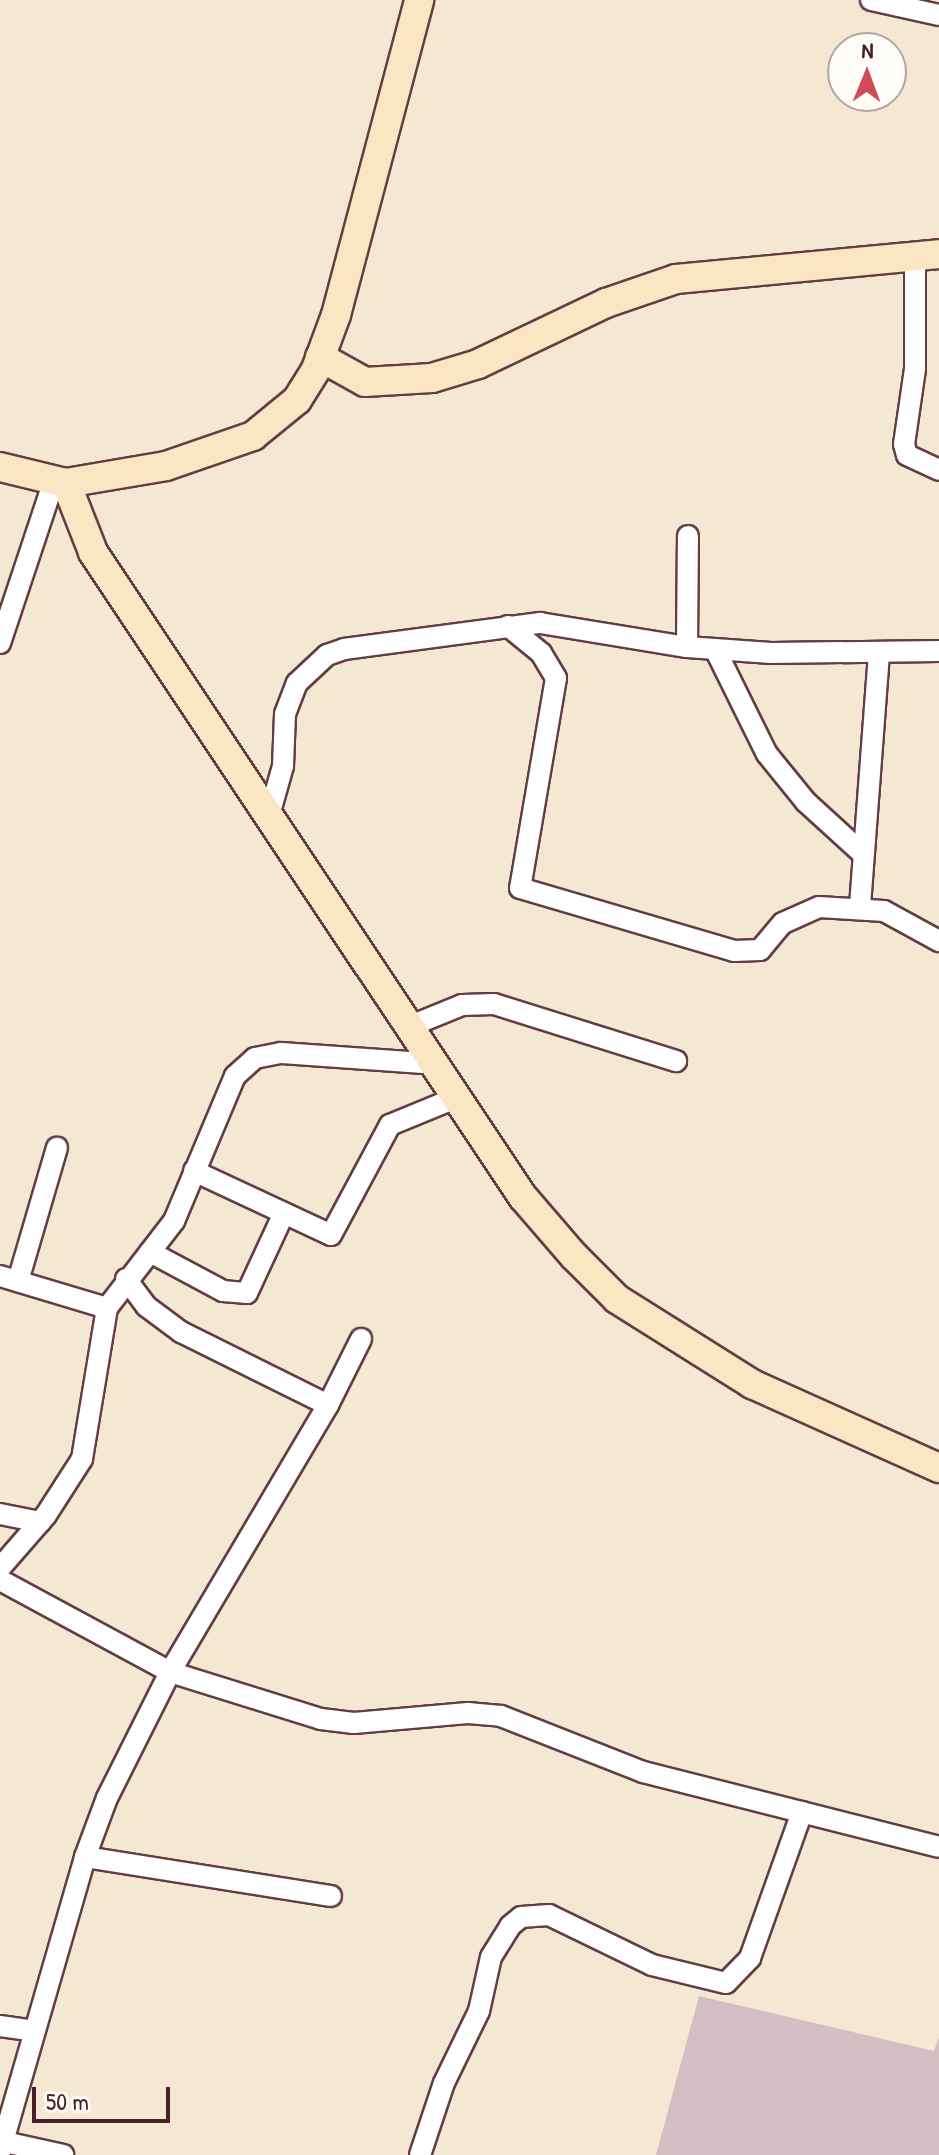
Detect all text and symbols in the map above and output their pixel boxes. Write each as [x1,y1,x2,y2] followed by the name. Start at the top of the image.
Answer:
[827,32,907,112] north arrow
[861,35,874,65] text: N
[36,2071,174,2121] scale bar
[46,2085,89,2117] text: 50 m

